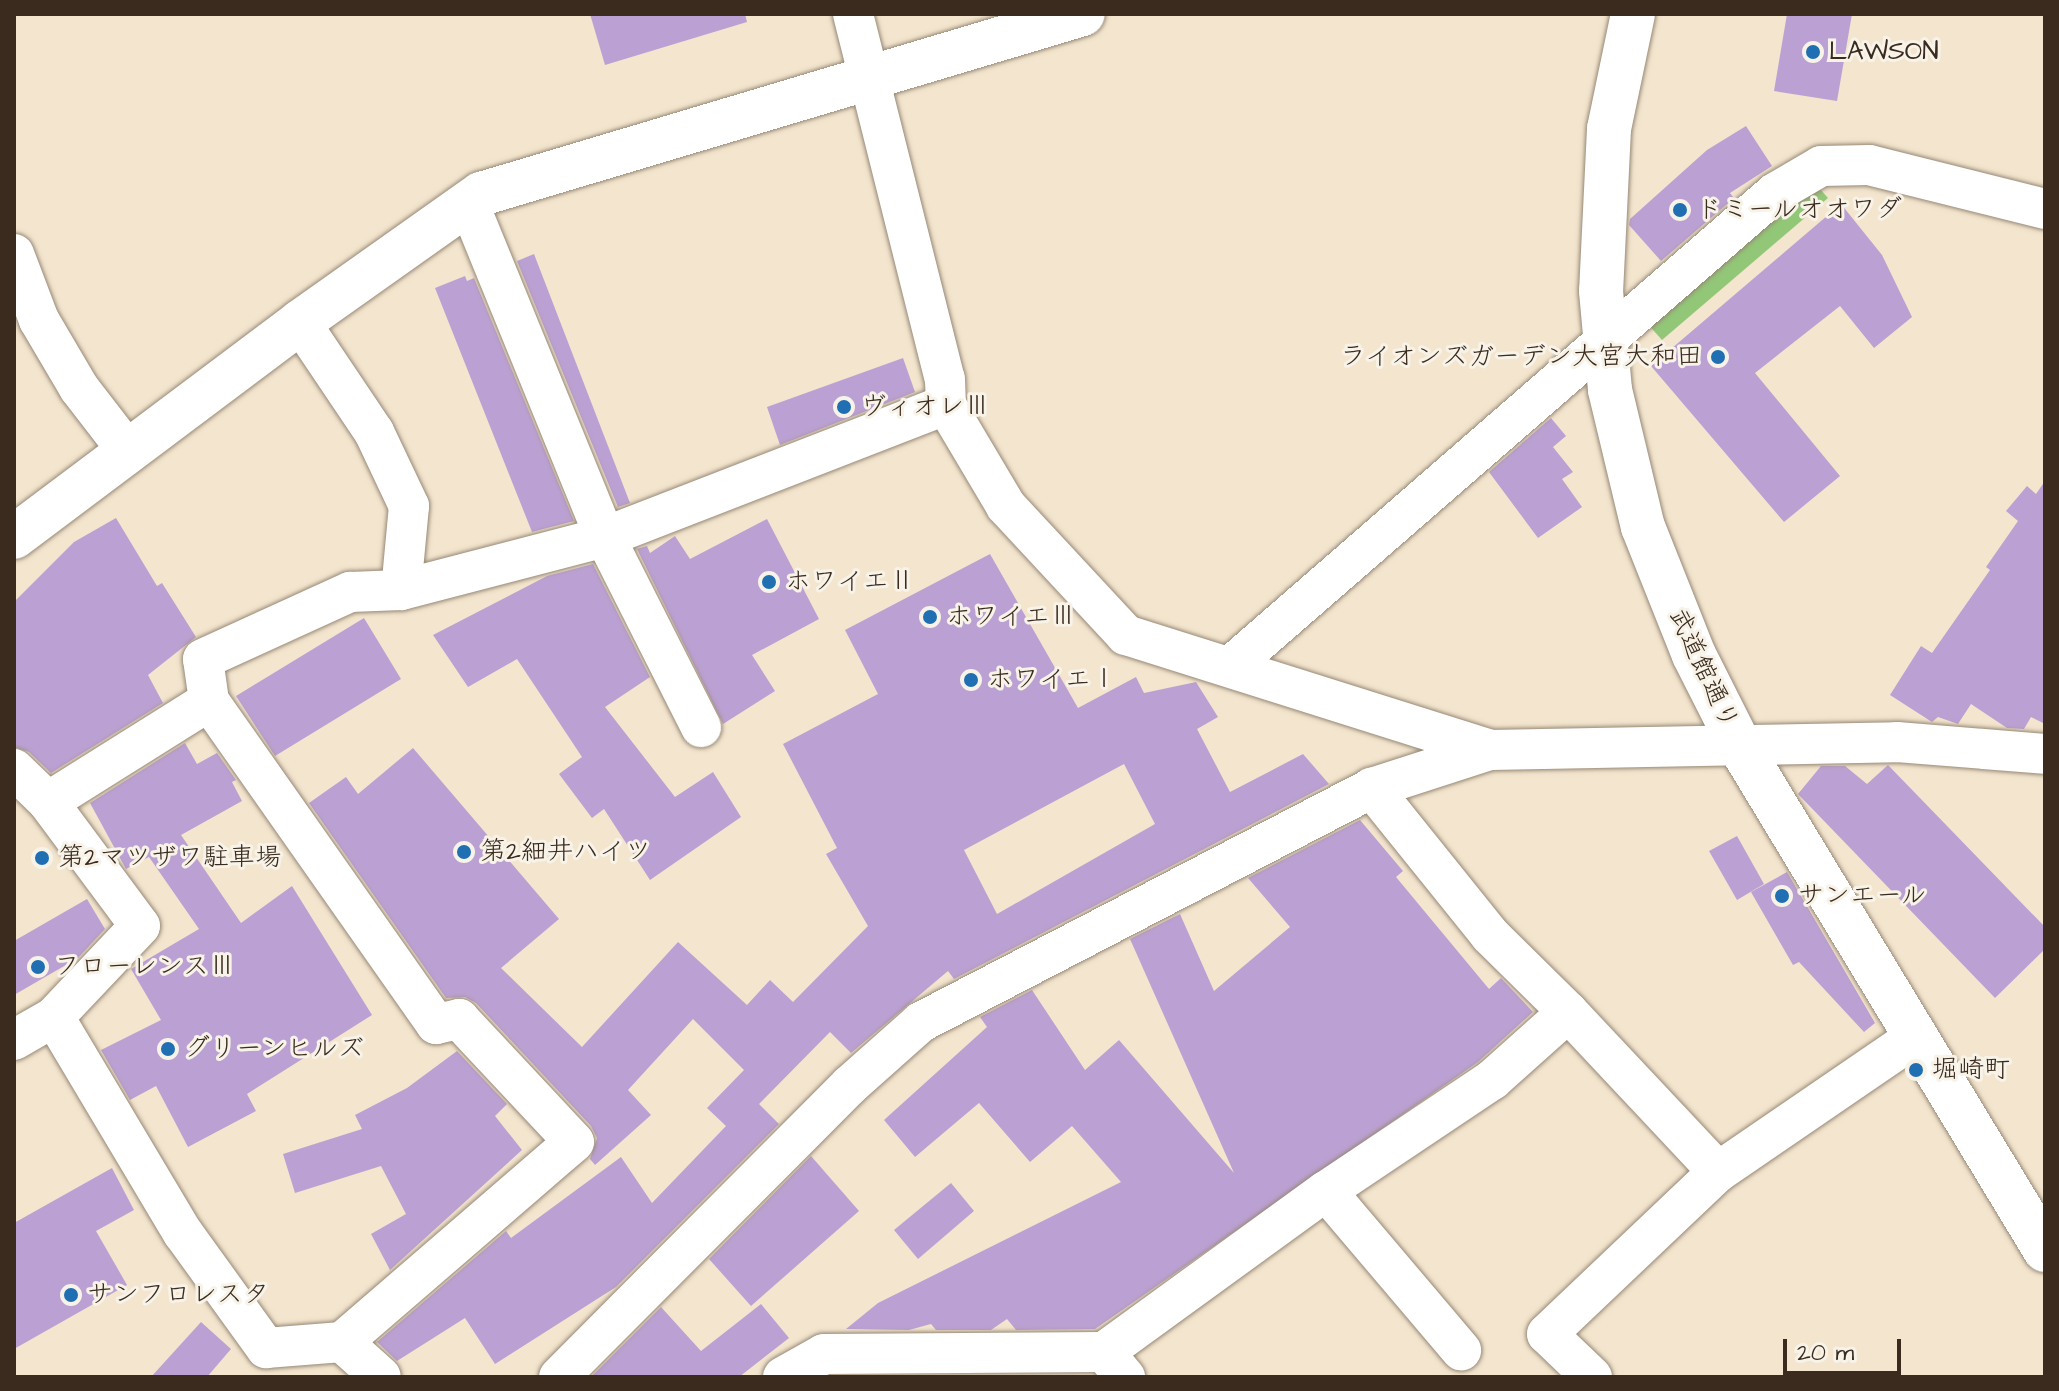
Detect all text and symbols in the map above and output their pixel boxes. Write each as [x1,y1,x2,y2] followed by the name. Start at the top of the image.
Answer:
[1829,36,1939,68] place label: LAWSON
[1804,43,1822,61] marker: LAWSON
[1696,194,1903,226] place label: ドミールオオワダ
[1671,201,1689,219] marker: ドミールオオワダ
[1338,341,1702,373] place label: ライオンズガーデン大宮大和田
[1709,348,1727,366] marker: ライオンズガーデン大宮大和田
[860,391,990,423] place label: ヴィオレⅢ
[835,398,853,416] marker: ヴィオレⅢ
[785,566,915,598] place label: ホワイエⅡ
[760,573,778,591] marker: ホワイエⅡ
[946,601,1076,633] place label: ホワイエⅢ
[1661,603,1745,735] street label: 武道館通り
[921,608,939,626] marker: ホワイエⅢ
[987,664,1117,696] place label: ホワイエⅠ
[962,671,980,689] marker: ホワイエⅠ
[480,836,651,868] place label: 第2細井ハイツ
[58,842,281,874] place label: 第2マツザワ駐車場
[455,843,473,861] marker: 第2細井ハイツ
[33,849,51,867] marker: 第2マツザワ駐車場
[1798,880,1928,912] place label: サンエール
[1773,887,1791,905] marker: サンエール
[54,951,236,983] place label: フローレンスⅢ
[29,958,47,976] marker: フローレンスⅢ
[184,1033,366,1065] place label: グリーンヒルズ
[159,1040,177,1058] marker: グリーンヒルズ
[1932,1054,2010,1086] place label: 堀崎町
[1907,1061,1925,1079] marker: 堀崎町
[87,1279,269,1311] place label: サンフロレスタ
[62,1286,80,1304] marker: サンフロレスタ
[1787,1323,1905,1373] scale bar
[1797,1336,1854,1370] text: 20 m

